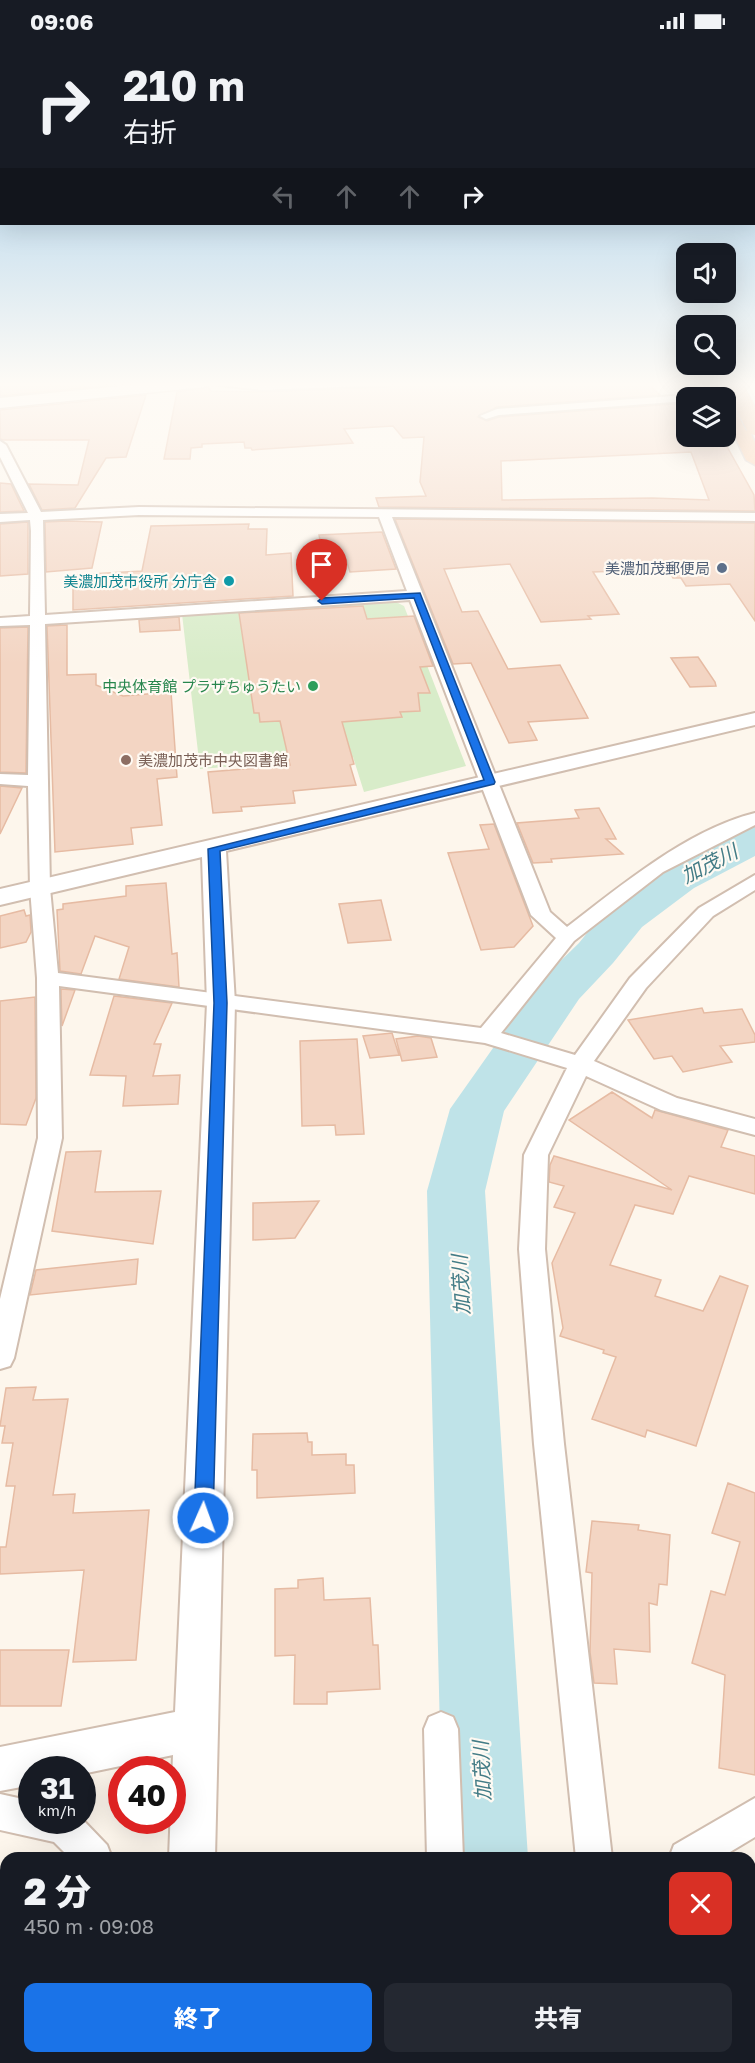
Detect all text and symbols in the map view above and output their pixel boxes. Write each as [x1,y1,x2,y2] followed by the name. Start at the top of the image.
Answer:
[30,8,94,35] text: 09:06
[123,60,245,110] text: 210 m
[24,66,102,144] icon: right
[123,116,177,148] text: 右折
[267,180,300,213] icon: left
[330,180,363,213] icon: ahead
[393,180,426,213] icon: ahead
[456,180,489,213] icon: right
[676,243,736,447] map controls
[676,243,736,303] button: sound
[676,315,736,375] button: search
[676,387,736,447] button: layers
[296,539,347,601] pin
[305,548,338,581] icon: arrive
[605,559,710,577] place label: 美濃加茂郵便局
[715,561,729,575] marker: 美濃加茂郵便局
[63,572,217,590] place label: 美濃加茂市役所 分庁舎
[222,574,236,588] marker: 美濃加茂市役所 分庁舎
[102,677,301,695] place label: 中央体育館 プラザちゅうたい
[306,679,320,693] marker: 中央体育館 プラザちゅうたい
[138,751,288,769] place label: 美濃加茂市中央図書館
[119,753,133,767] marker: 美濃加茂市中央図書館
[677,838,743,887] water label: 加茂川
[446,1252,474,1316] water label: 加茂川
[171,1486,235,1550] position arrow
[467,1738,495,1802] water label: 加茂川
[108,1756,186,1834] speed limit sign: 40
[40,1770,74,1806] text: 31
[38,1801,76,1819] text: km/h
[24,1870,91,1913] text: 2 分
[669,1872,732,1935] button: close
[24,1914,154,1938] text: 450 m · 09:08
[24,1983,372,2052] button: 終了
[384,1983,732,2052] button: 共有

